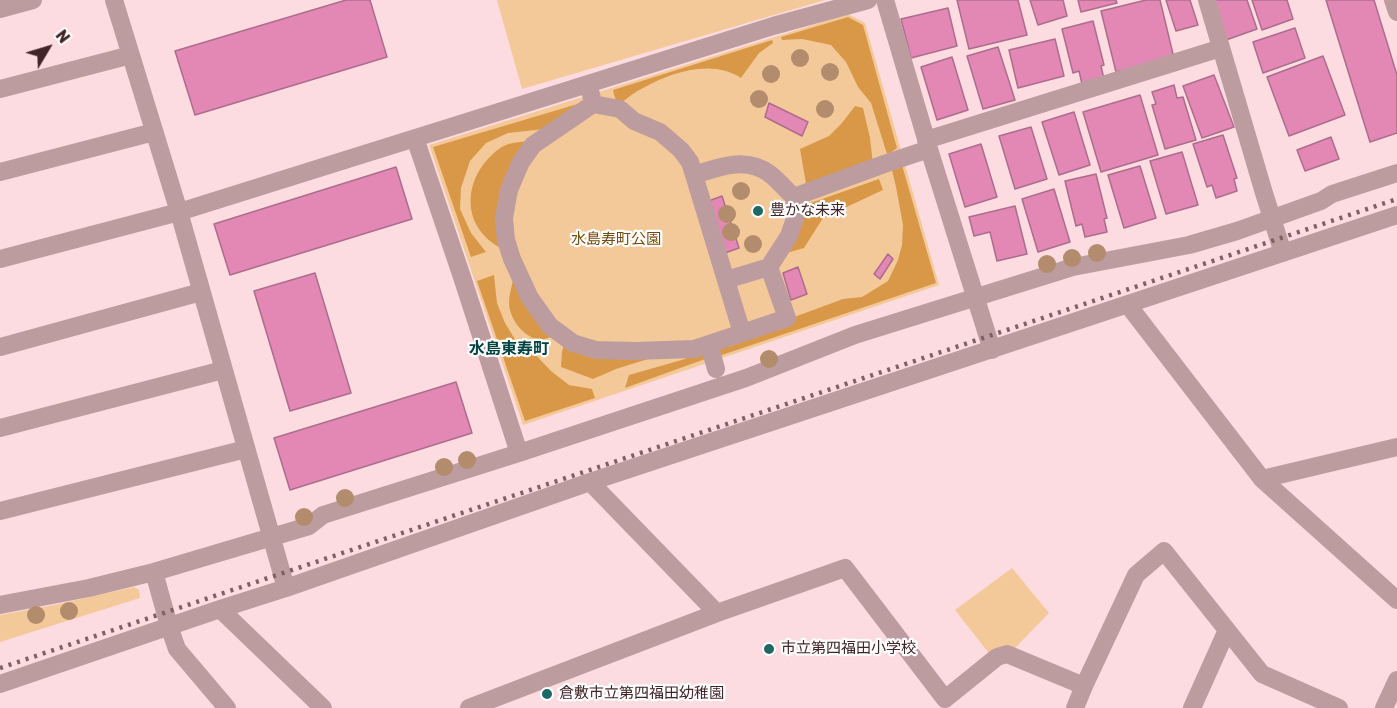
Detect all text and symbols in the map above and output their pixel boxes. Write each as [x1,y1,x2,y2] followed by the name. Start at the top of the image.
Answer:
[18,18,78,78] north arrow
[52,26,74,47] text: N
[770,202,845,220] place label: 豊かな未来
[751,204,765,218] marker: 豊かな未来
[571,231,661,249] park label: 水島寿町公園
[469,339,549,359] district label: 水島東寿町
[781,640,916,658] place label: 市立第四福田小学校
[762,642,776,656] marker: 市立第四福田小学校
[559,685,724,703] place label: 倉敷市立第四福田幼稚園
[540,687,554,701] marker: 倉敷市立第四福田幼稚園

